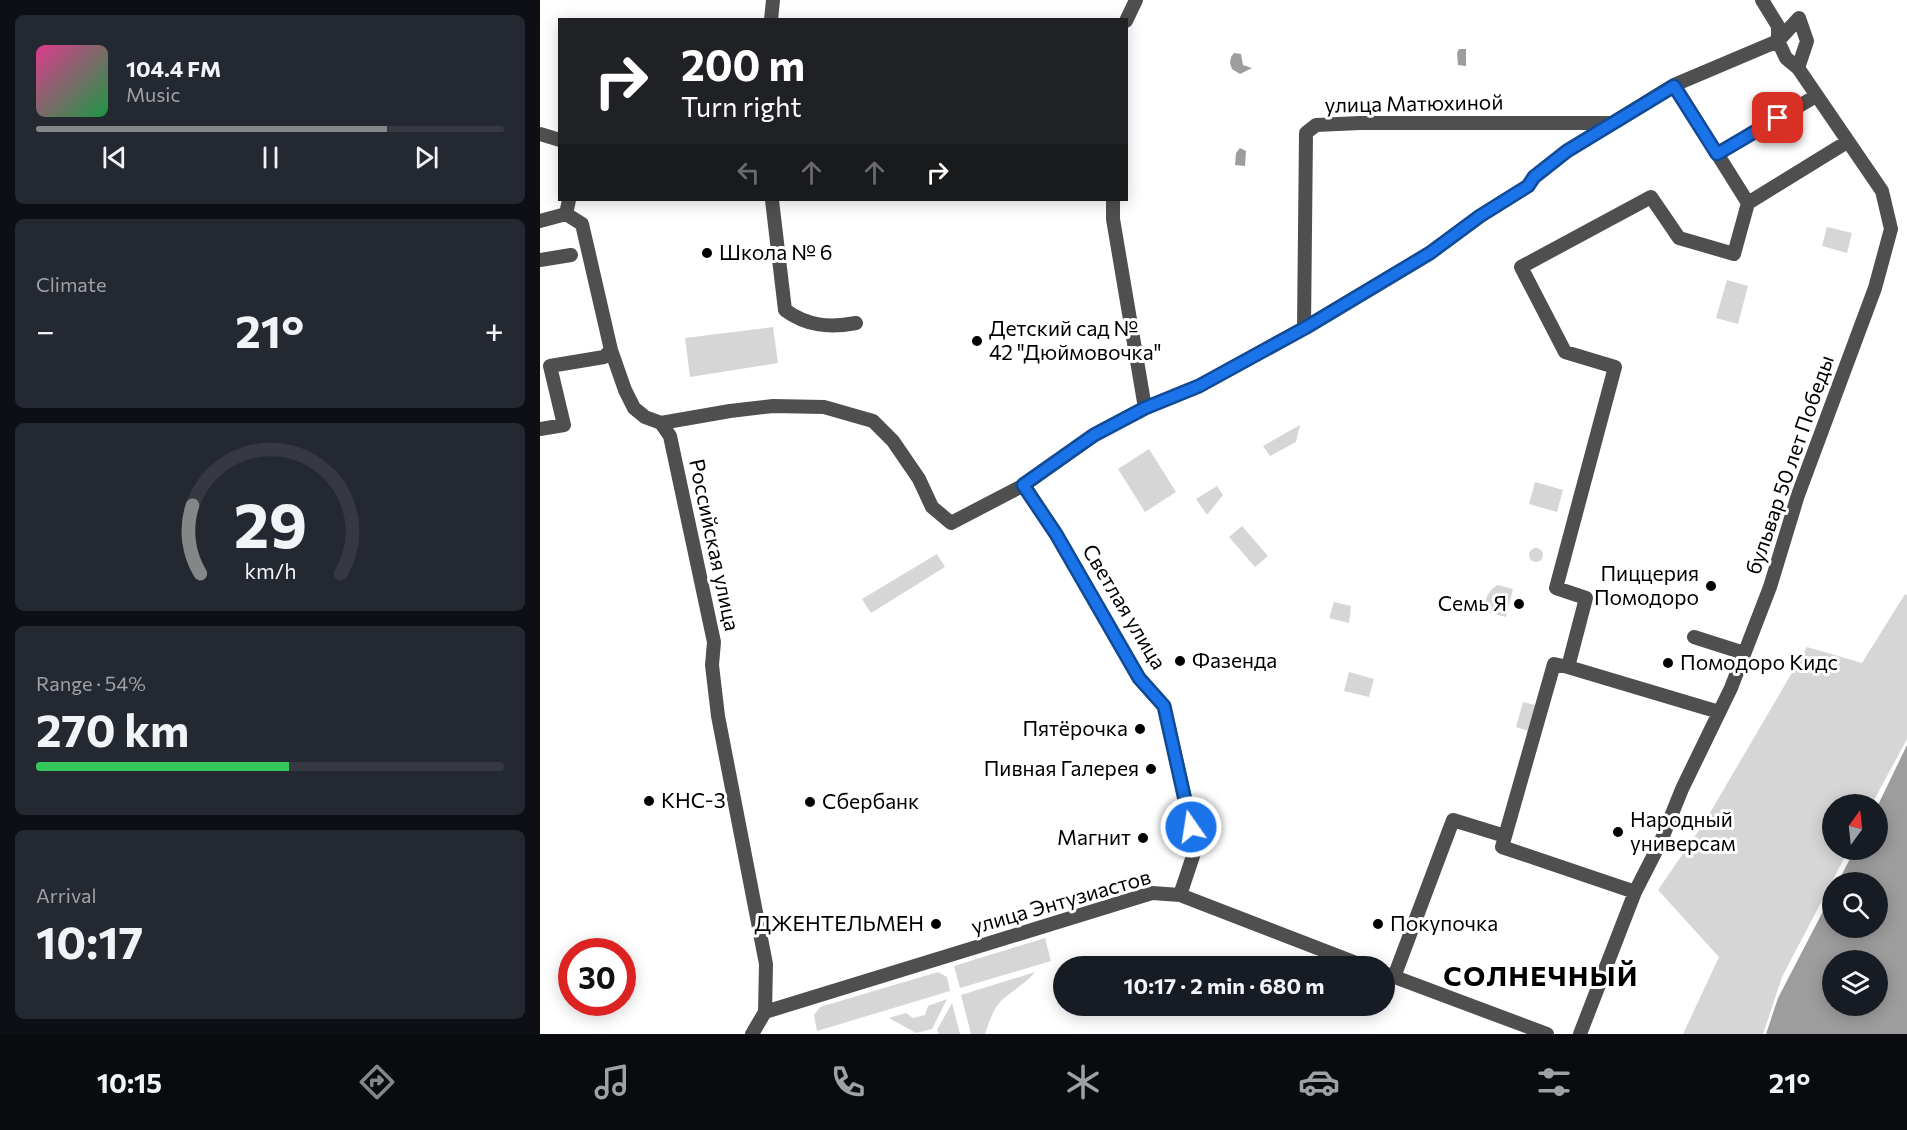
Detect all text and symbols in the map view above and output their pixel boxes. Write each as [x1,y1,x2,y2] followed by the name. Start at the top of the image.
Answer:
[681,38,805,90] text: 200 m
[582,42,660,120] icon: right
[126,55,221,82] text: 104.4 FM
[126,82,180,106] text: Music
[1324,88,1503,117] street label: улица Матюхиной
[681,90,801,123] text: Turn right
[1752,92,1803,143] pin
[1761,101,1794,134] icon: arrive
[98,141,131,174] icon: previous
[254,141,287,174] icon: pause
[410,141,443,174] icon: next
[732,156,765,189] icon: left
[795,156,828,189] icon: ahead
[858,156,891,189] icon: ahead
[921,156,954,189] icon: right
[719,239,833,264] place label: Школа № 6
[700,246,714,260] marker: Школа № 6
[36,272,106,296] text: Climate
[235,302,304,357] text: 21°
[36,309,55,350] text: −
[485,309,504,350] text: +
[989,315,1162,364] place label: Детский сад № 42 "Дюймовочка"
[970,334,984,348] marker: Детский сад № 42 "Дюймовочка"
[1739,352,1838,577] street label: бульвар 50 лет Победы
[685,456,746,633] street label: Российская улица
[233,485,307,561] text: 29
[1078,539,1172,673] street label: Светлая улица
[244,557,296,583] text: km/h
[1594,560,1699,609] place label: Пиццерия Помодоро
[1704,579,1718,593] marker: Пиццерия Помодоро
[1438,590,1507,615] place label: Семь Я
[1512,597,1526,611] marker: Семь Я
[1192,647,1277,672] place label: Фазенда
[1680,649,1838,674] place label: Помодоро Кидс
[1173,654,1187,668] marker: Фазенда
[1661,656,1675,670] marker: Помодоро Кидс
[36,671,146,695] text: Range · 54%
[36,701,189,756] text: 270 km
[1022,715,1128,740] place label: Пятёрочка
[1133,722,1147,736] marker: Пятёрочка
[984,755,1139,780] place label: Пивная Галерея
[1144,762,1158,776] marker: Пивная Галерея
[661,787,726,812] place label: КНС-3
[822,788,919,813] place label: Сбербанк
[642,794,656,808] marker: КНС-3
[1822,794,1888,860] north arrow
[1822,794,1888,1016] map controls
[803,795,817,809] marker: Сбербанк
[1159,795,1223,859] position arrow
[1630,806,1736,855] place label: Народный универсам
[1057,824,1131,849] place label: Магнит
[1611,825,1625,839] marker: Народный универсам
[1136,831,1150,845] marker: Магнит
[968,863,1153,938] street label: улица Энтузиастов
[1822,872,1888,938] button: search
[36,883,97,907] text: Arrival
[754,910,924,935] place label: ДЖЕНТЕЛЬМЕН
[1390,910,1498,935] place label: Покупочка
[36,913,143,968] text: 10:17
[929,917,943,931] marker: ДЖЕНТЕЛЬМЕН
[1371,917,1385,931] marker: Покупочка
[558,938,636,1016] speed limit sign: 30
[1822,950,1888,1016] button: layers
[1443,959,1639,992] district label: СОЛНЕЧНЫЙ
[1124,972,1324,999] text: 10:17 · 2 min · 680 m
[356,1061,398,1103] icon: directions
[591,1061,633,1103] icon: music
[827,1061,869,1103] icon: phone
[1062,1061,1104,1103] icon: climate
[1298,1061,1340,1103] icon: car
[1533,1061,1575,1103] icon: filters
[97,1066,162,1099] text: 10:15
[1769,1066,1810,1099] text: 21°

